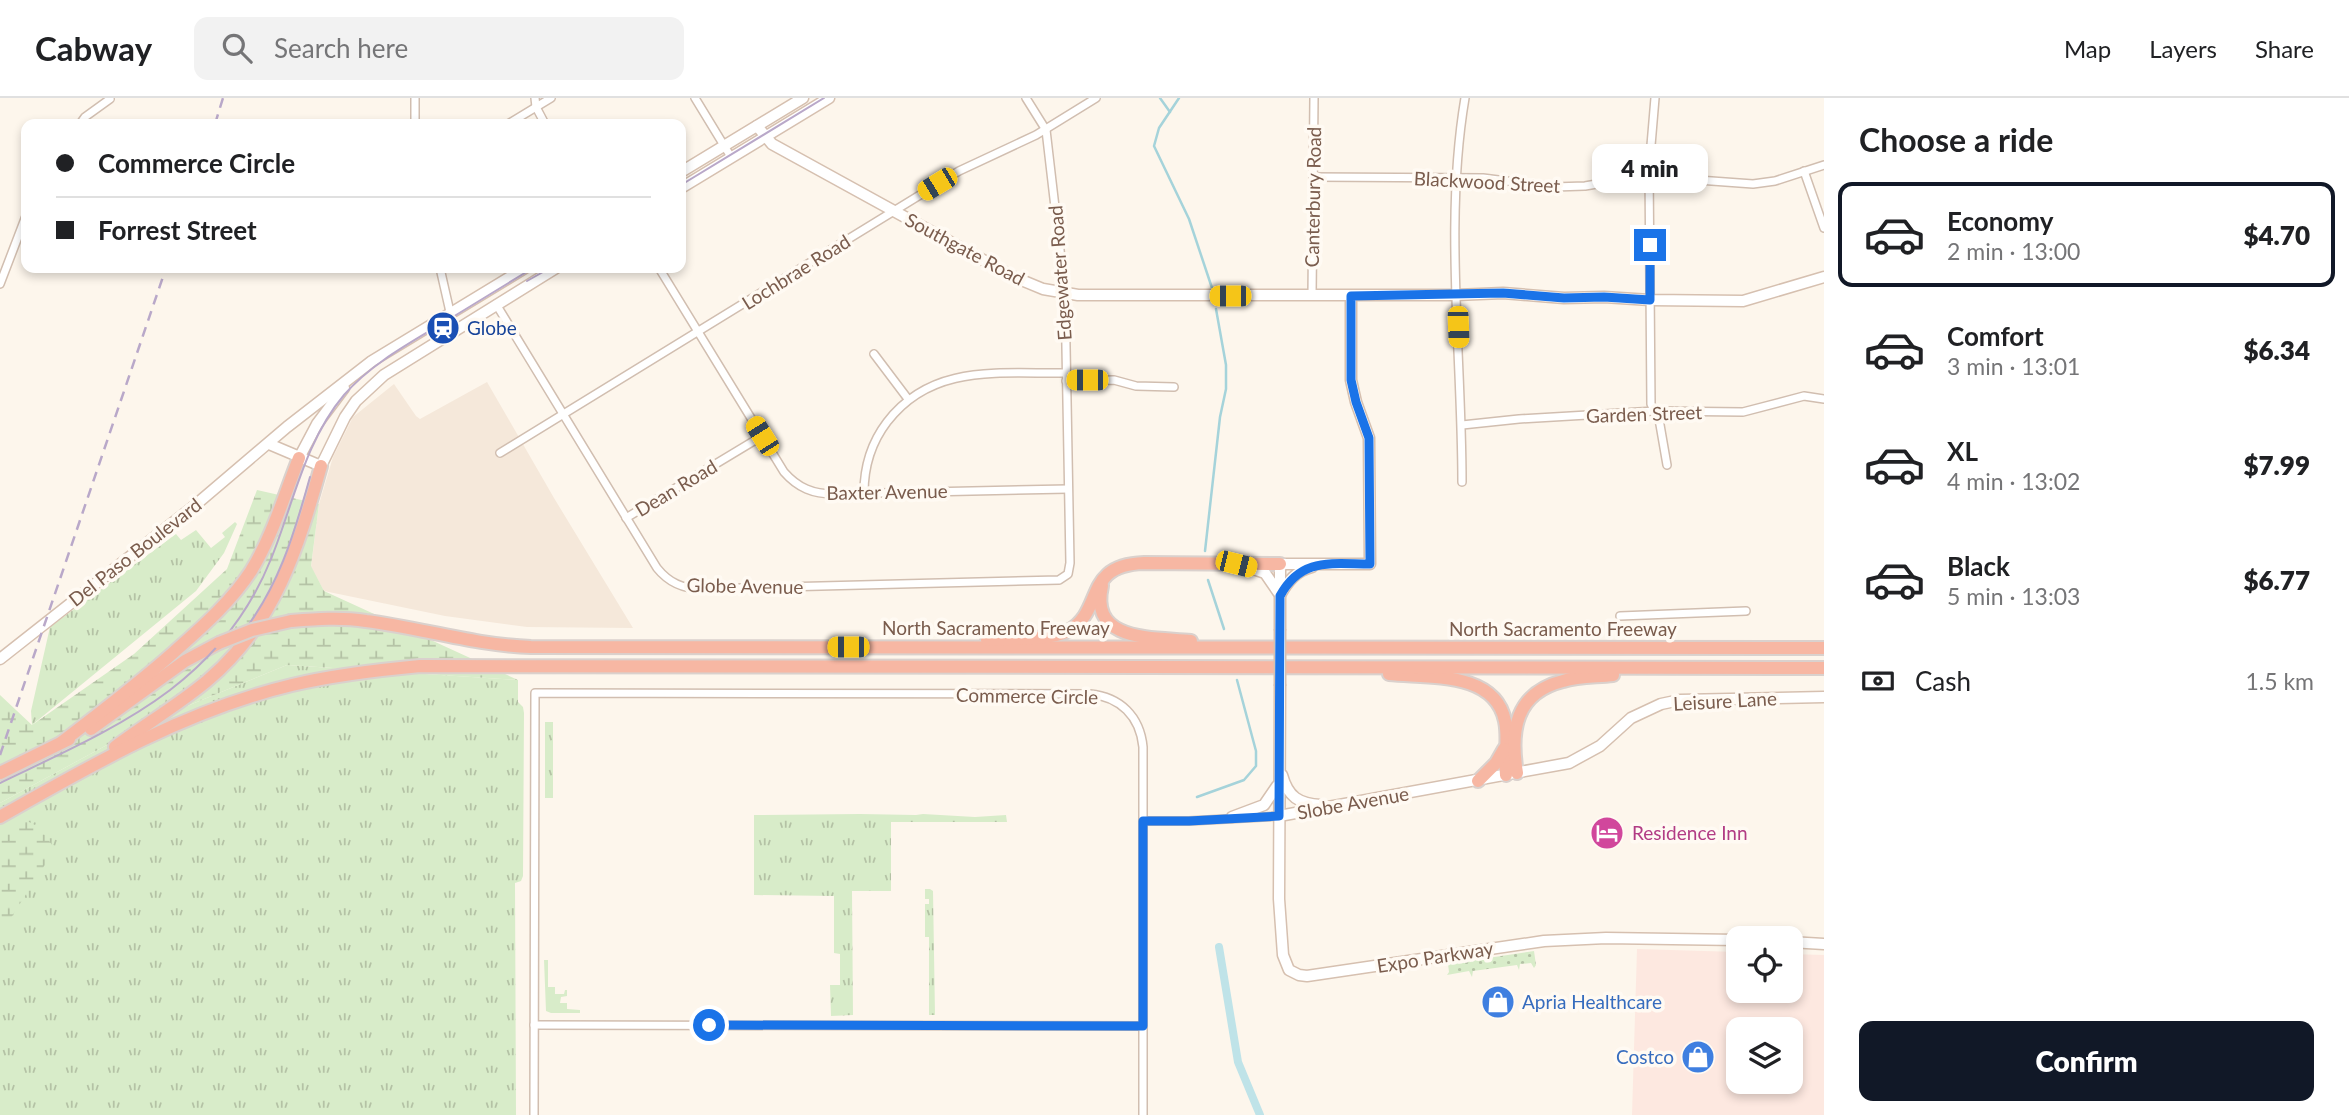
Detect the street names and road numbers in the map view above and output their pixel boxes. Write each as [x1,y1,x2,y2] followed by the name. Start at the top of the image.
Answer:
[1300,126,1325,268] street label: Canterbury Road
[1413,166,1561,197] street label: Blackwood Street
[1043,205,1076,341] street label: Edgewater Road
[902,207,1029,290] street label: Southgate Road
[737,229,854,314] street label: Lochbrae Road
[1586,400,1703,427] street label: Garden Street
[631,454,721,521] street label: Dean Road
[826,479,948,504] street label: Baxter Avenue
[64,493,206,611] street label: Del Paso Boulevard
[686,573,804,598] street label: Globe Avenue
[882,616,1110,639] street label: North Sacramento Freeway
[1449,617,1677,640] street label: North Sacramento Freeway
[956,683,1098,708] street label: Commerce Circle
[1673,686,1777,715] street label: Leisure Lane
[1295,781,1411,824] street label: Slobe Avenue
[1375,936,1495,977] street label: Expo Parkway

